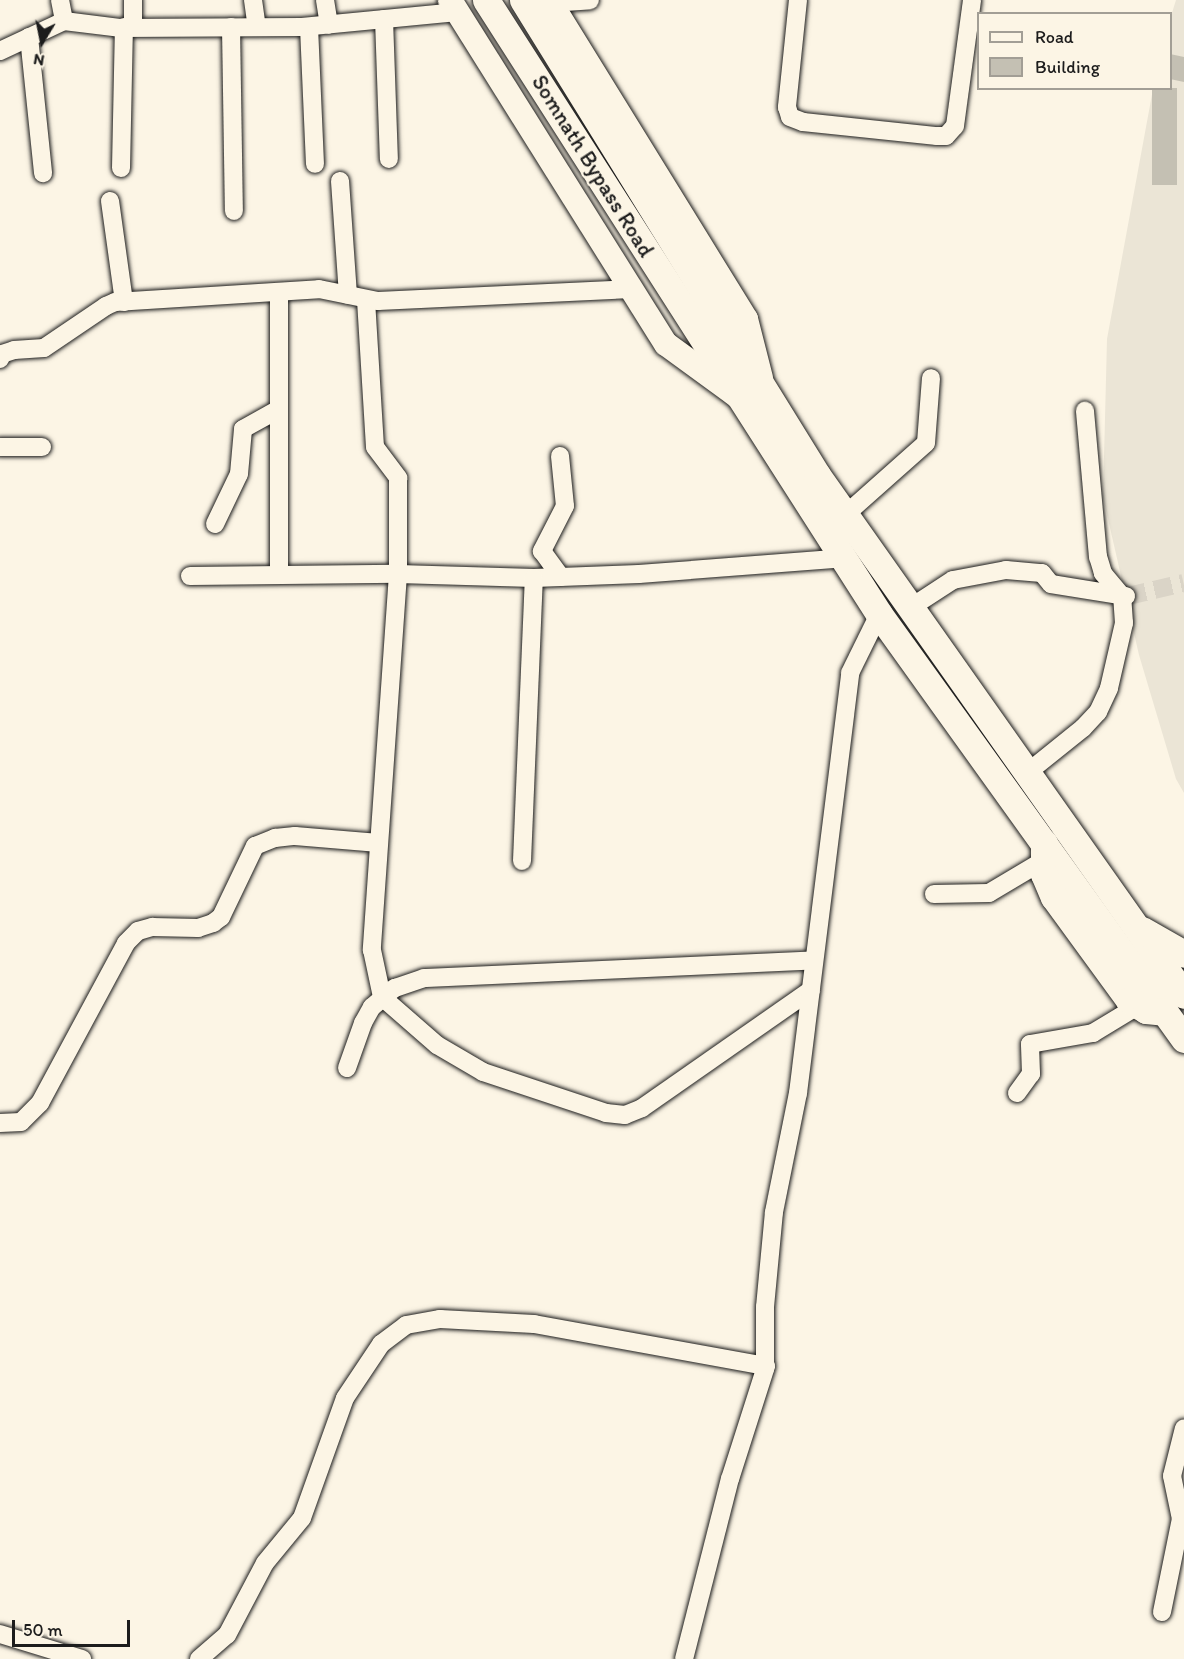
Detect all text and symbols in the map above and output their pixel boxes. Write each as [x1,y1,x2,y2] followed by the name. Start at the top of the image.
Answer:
[12,12,72,72] north arrow
[977,12,1172,90] legend
[1035,26,1074,48] text: Road
[32,50,46,71] text: N
[1035,56,1100,78] text: Building
[527,71,659,261] street label: Somnath Bypass Road
[15,1608,134,1646] scale bar
[23,1619,63,1641] text: 50 m

